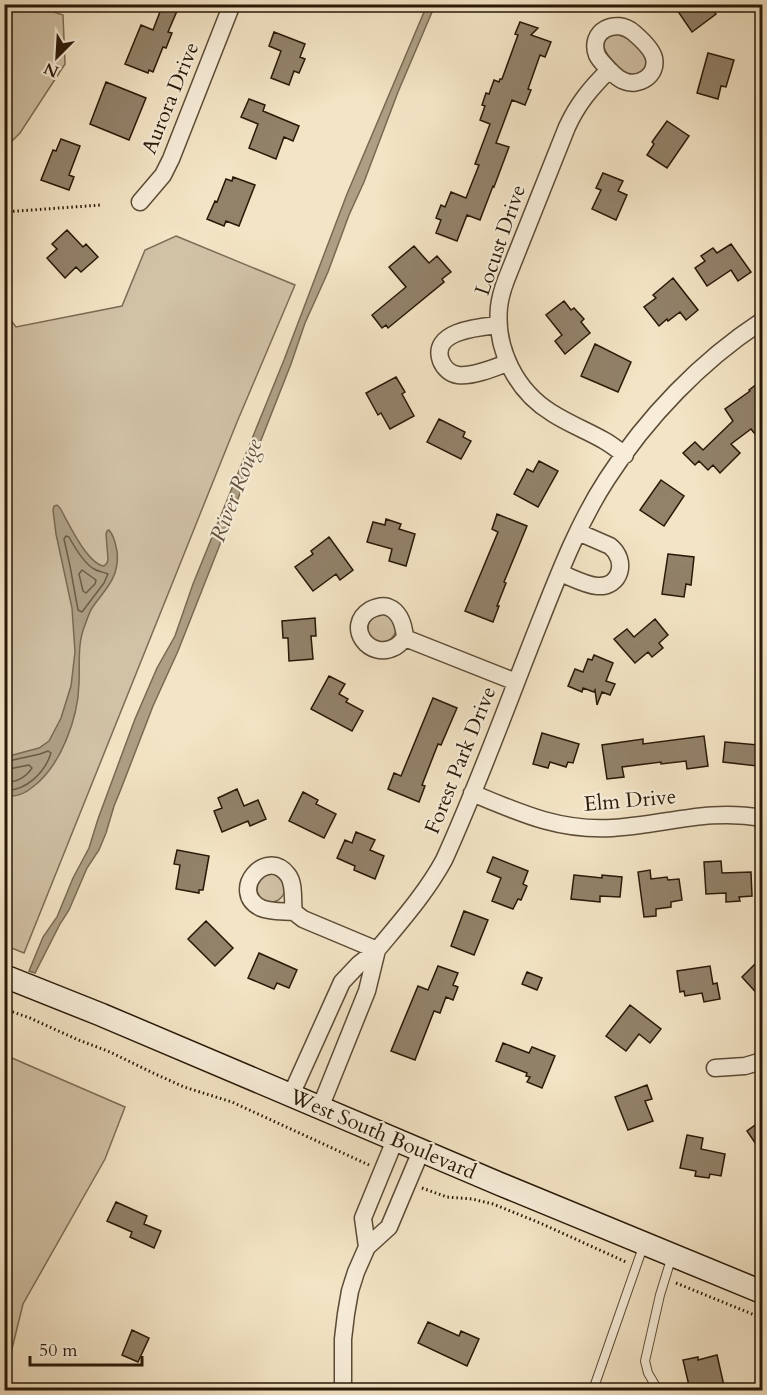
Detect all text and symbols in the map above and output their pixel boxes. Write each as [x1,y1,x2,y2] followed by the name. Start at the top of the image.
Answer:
[27,27,87,87] north arrow
[135,38,206,159] street label: Aurora Drive
[40,57,62,83] text: N
[468,181,533,299] street label: Locust Drive
[203,434,269,546] water label: River Rouge
[418,682,503,838] street label: Forest Park Drive
[583,782,677,819] street label: Elm Drive
[284,1082,480,1187] street label: West South Boulevard
[30,1329,142,1367] scale bar
[39,1338,78,1363] text: 50 m

